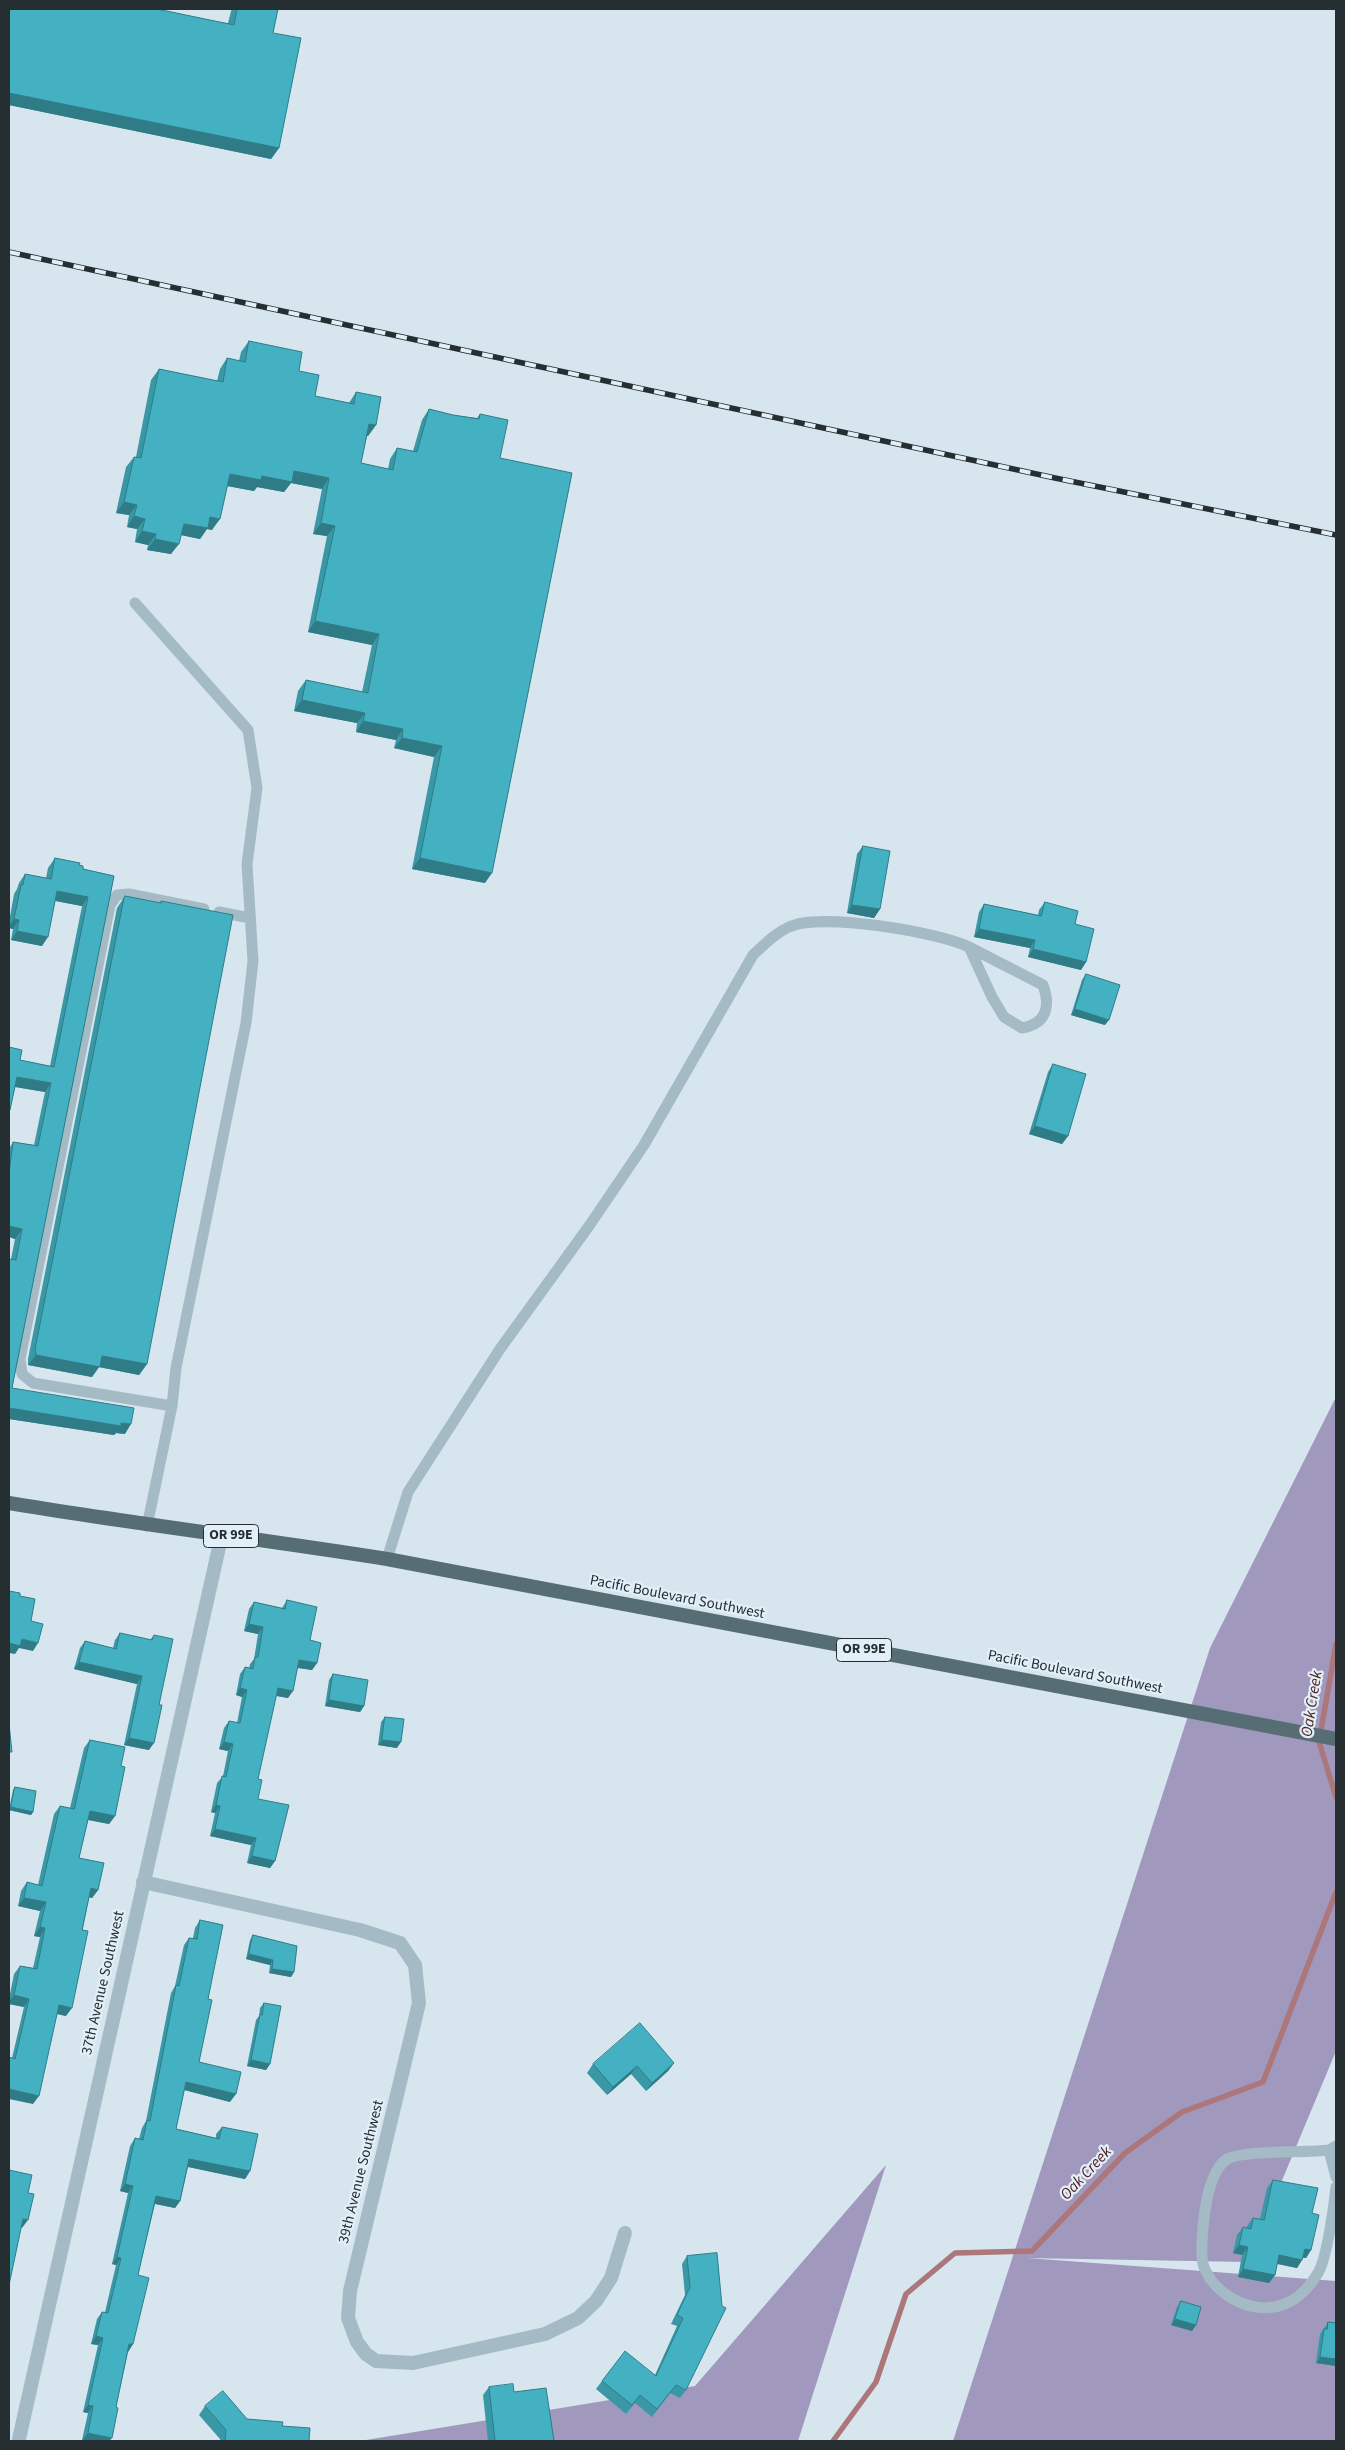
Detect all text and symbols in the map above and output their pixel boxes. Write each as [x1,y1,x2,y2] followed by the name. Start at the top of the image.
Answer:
[204,1524,258,1548] road number: OR 99E
[588,1572,766,1624] street label: Pacific Boulevard Southwest
[836,1638,892,1662] road number: OR 99E
[986,1647,1164,1699] street label: Pacific Boulevard Southwest
[1298,1670,1328,1738] water label: Oak Creek
[79,1909,129,2057] street label: 37th Avenue Southwest
[335,2098,389,2246] street label: 39th Avenue Southwest
[1057,2143,1117,2205] water label: Oak Creek

